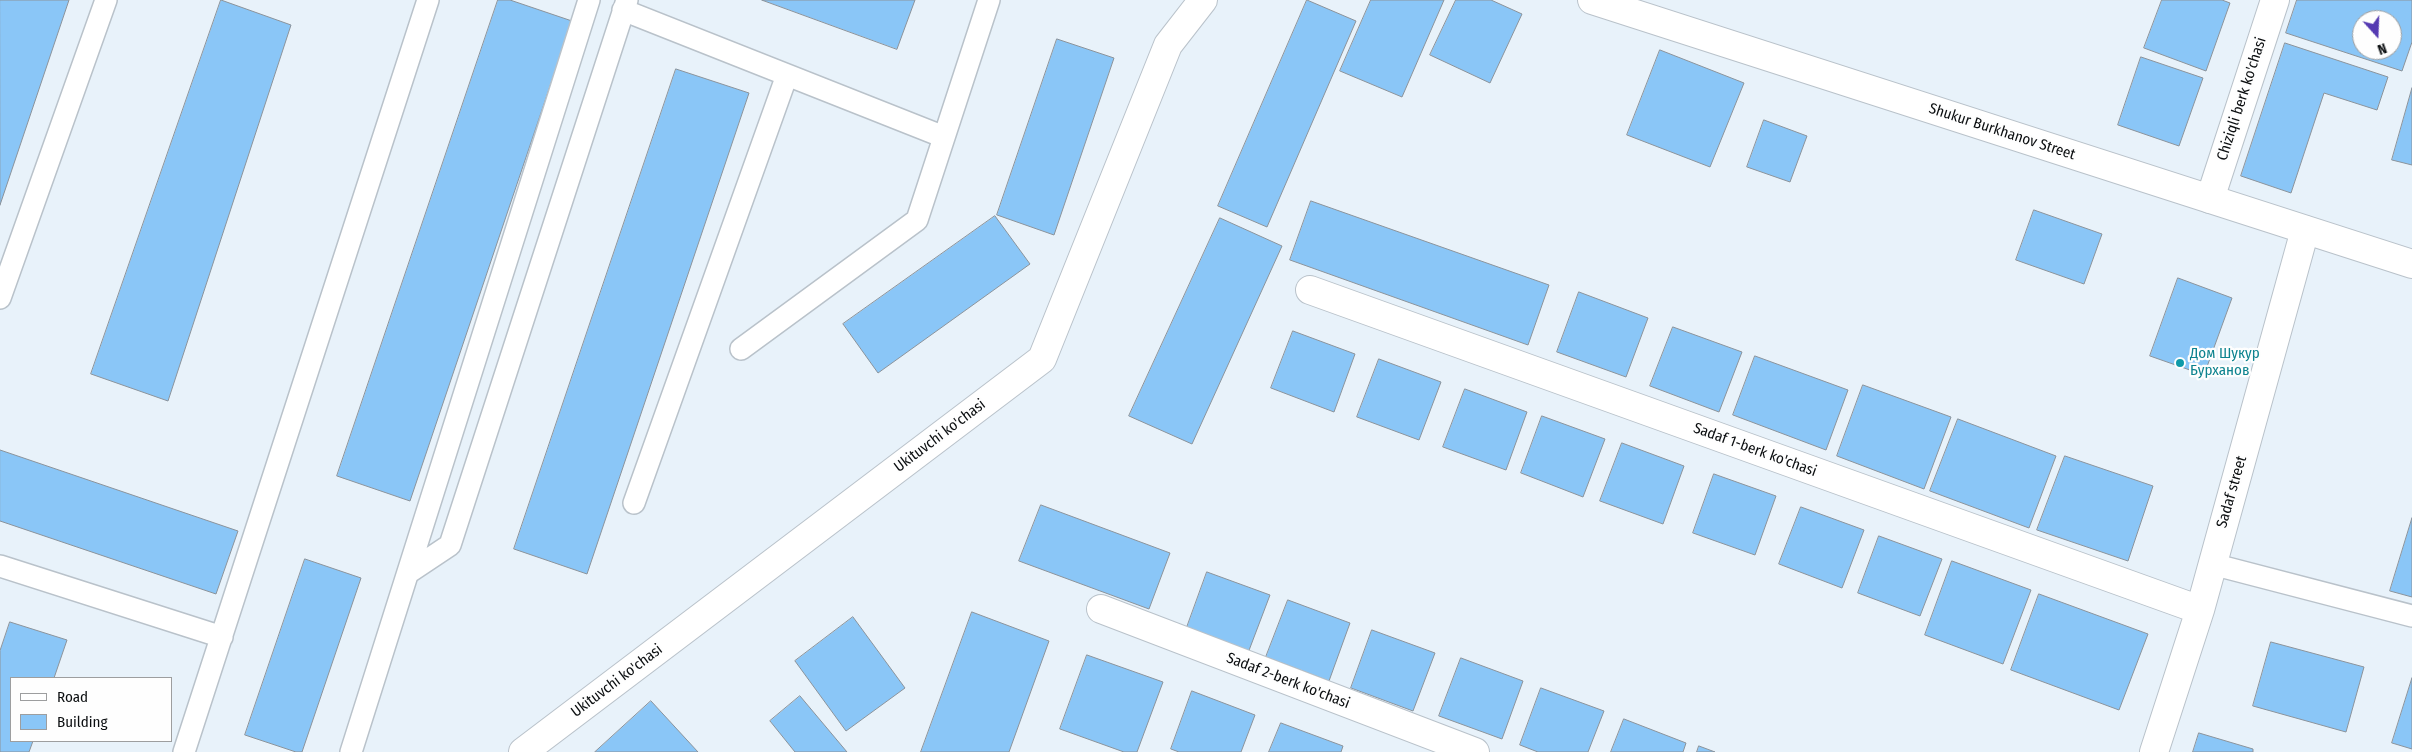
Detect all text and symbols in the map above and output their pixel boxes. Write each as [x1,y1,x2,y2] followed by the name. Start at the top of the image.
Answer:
[2352,10,2402,60] north arrow
[2214,35,2270,163] street label: Chiziqli berk ko'chasi
[2375,39,2389,58] text: N
[1926,100,2078,164] street label: Shukur Burkhanov Street
[2190,345,2260,380] place label: Дом Шукур Бурханов
[2174,357,2186,369] marker: Дом Шукур Бурханов
[891,396,989,476] street label: Ukituvchi ko'chasi
[1691,419,1819,481] street label: Sadaf 1-berk ko'chasi
[2213,454,2251,530] street label: Sadaf street
[568,641,666,721] street label: Ukituvchi ko'chasi
[1224,649,1352,713] street label: Sadaf 2-berk ko'chasi
[10,677,172,742] legend
[57,688,88,706] text: Road
[57,713,108,731] text: Building

